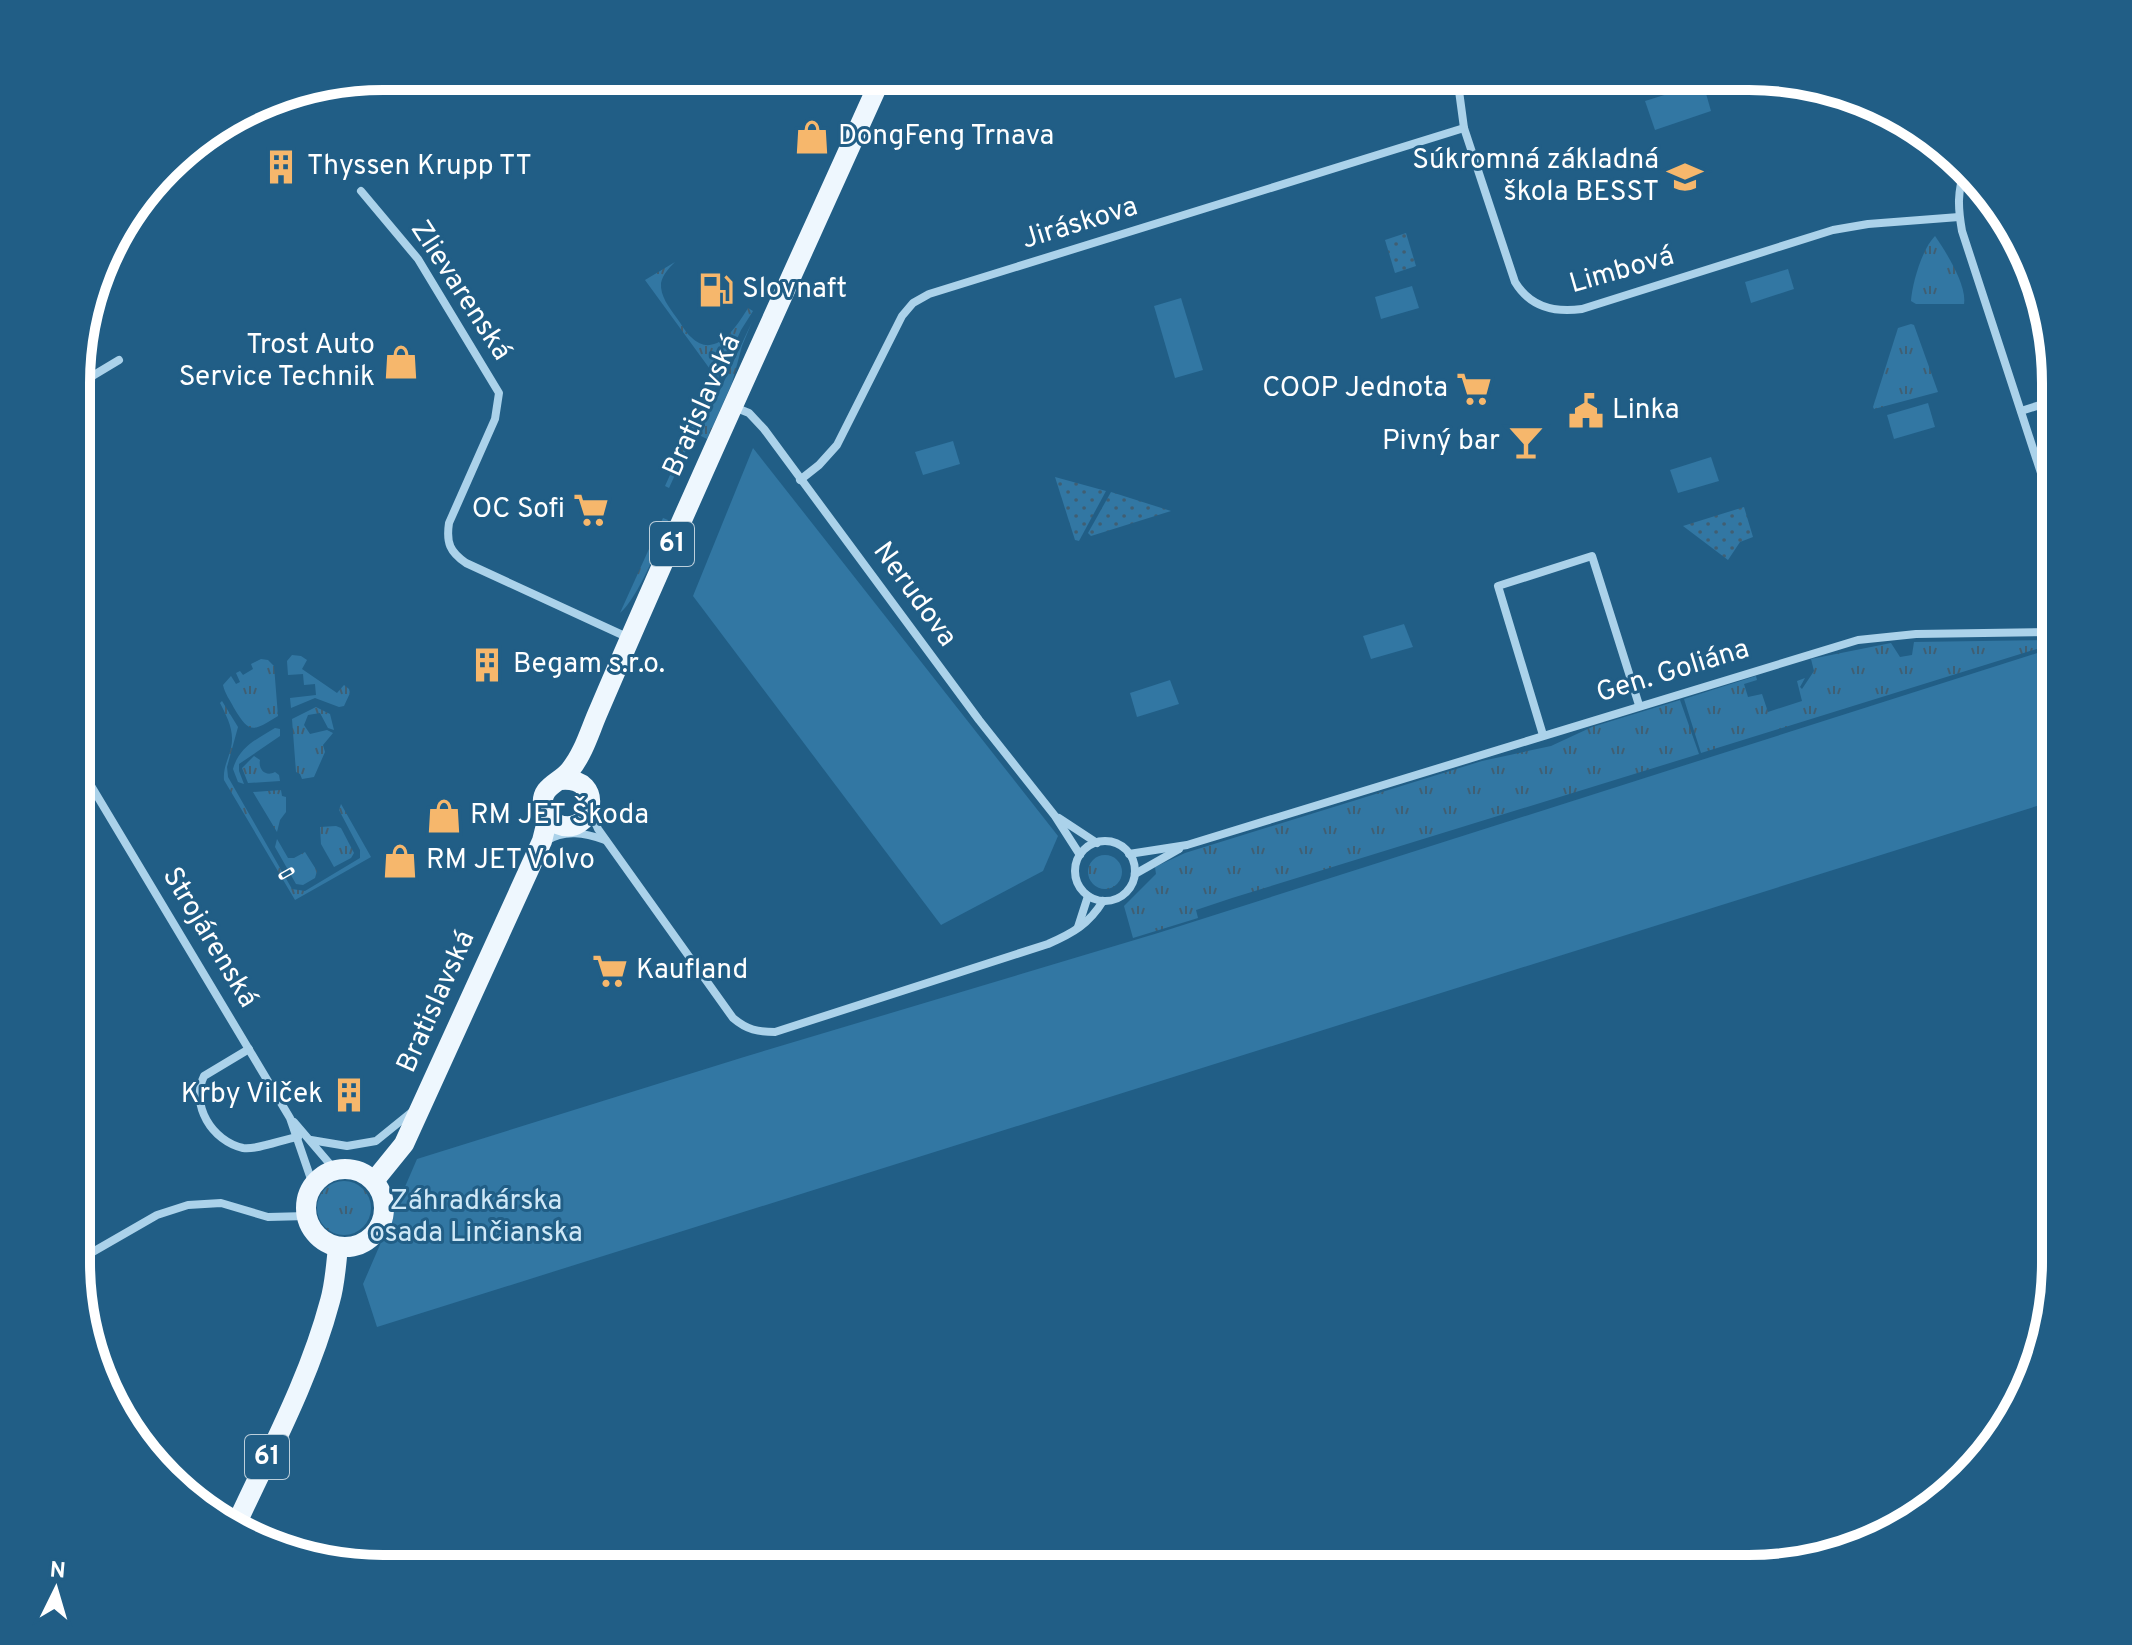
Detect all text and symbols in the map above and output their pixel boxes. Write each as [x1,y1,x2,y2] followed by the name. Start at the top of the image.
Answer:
[793,118,831,156] shop icon: DongFeng Trnava
[838,119,1054,155] place label: DongFeng Trnava
[1412,143,1659,211] place label: Súkromná základná škola BESST
[262,148,300,186] building icon: Thyssen Krupp TT
[307,149,532,185] place label: Thyssen Krupp TT
[1666,158,1704,196] school or university icon: Súkromná základná škola BESST
[1018,189,1142,259] street label: Jiráskova
[401,214,519,368] street label: Zlievarenská
[1566,239,1678,303] street label: Limbová
[697,271,735,309] fuel station icon: Slovnaft
[742,272,847,308] place label: Slovnaft
[179,328,375,396] place label: Trost Auto Service Technik
[656,329,750,483] street label: Bratislavská
[382,343,420,381] shop icon: Trost Auto Service Technik
[1455,370,1493,408] supermarket icon: COOP Jednota
[1262,371,1448,407] place label: COOP Jednota
[1567,392,1605,430] public building icon: Linka
[1612,393,1679,429] place label: Linka
[1507,423,1545,461] bar icon: Pivný bar
[1382,424,1500,460] place label: Pivný bar
[572,491,610,529] supermarket icon: OC Sofi
[472,492,565,528] place label: OC Sofi
[650,522,694,566] road number: 61
[864,535,964,655] street label: Nerudova
[1592,632,1754,712] street label: Gen. Goliána
[468,646,506,684] building icon: Begam s.r.o.
[513,647,665,683] place label: Begam s.r.o.
[470,796,649,834] place label: RM JET Škoda
[425,797,463,835] shop icon: RM JET Škoda
[381,842,419,880] shop icon: RM JET Volvo
[426,843,595,879] place label: RM JET Volvo
[153,861,265,1015] street label: Strojárenská
[390,925,484,1079] street label: Bratislavská
[591,952,629,990] supermarket icon: Kaufland
[636,953,748,989] place label: Kaufland
[330,1076,368,1114] building icon: Krby Vilček
[181,1077,323,1113] place label: Krby Vilček
[369,1184,583,1252] park label: Záhradkárska osada Linčianska
[245,1435,289,1479] road number: 61
[16,1549,96,1629] north arrow
[48,1557,67,1586] text: N

